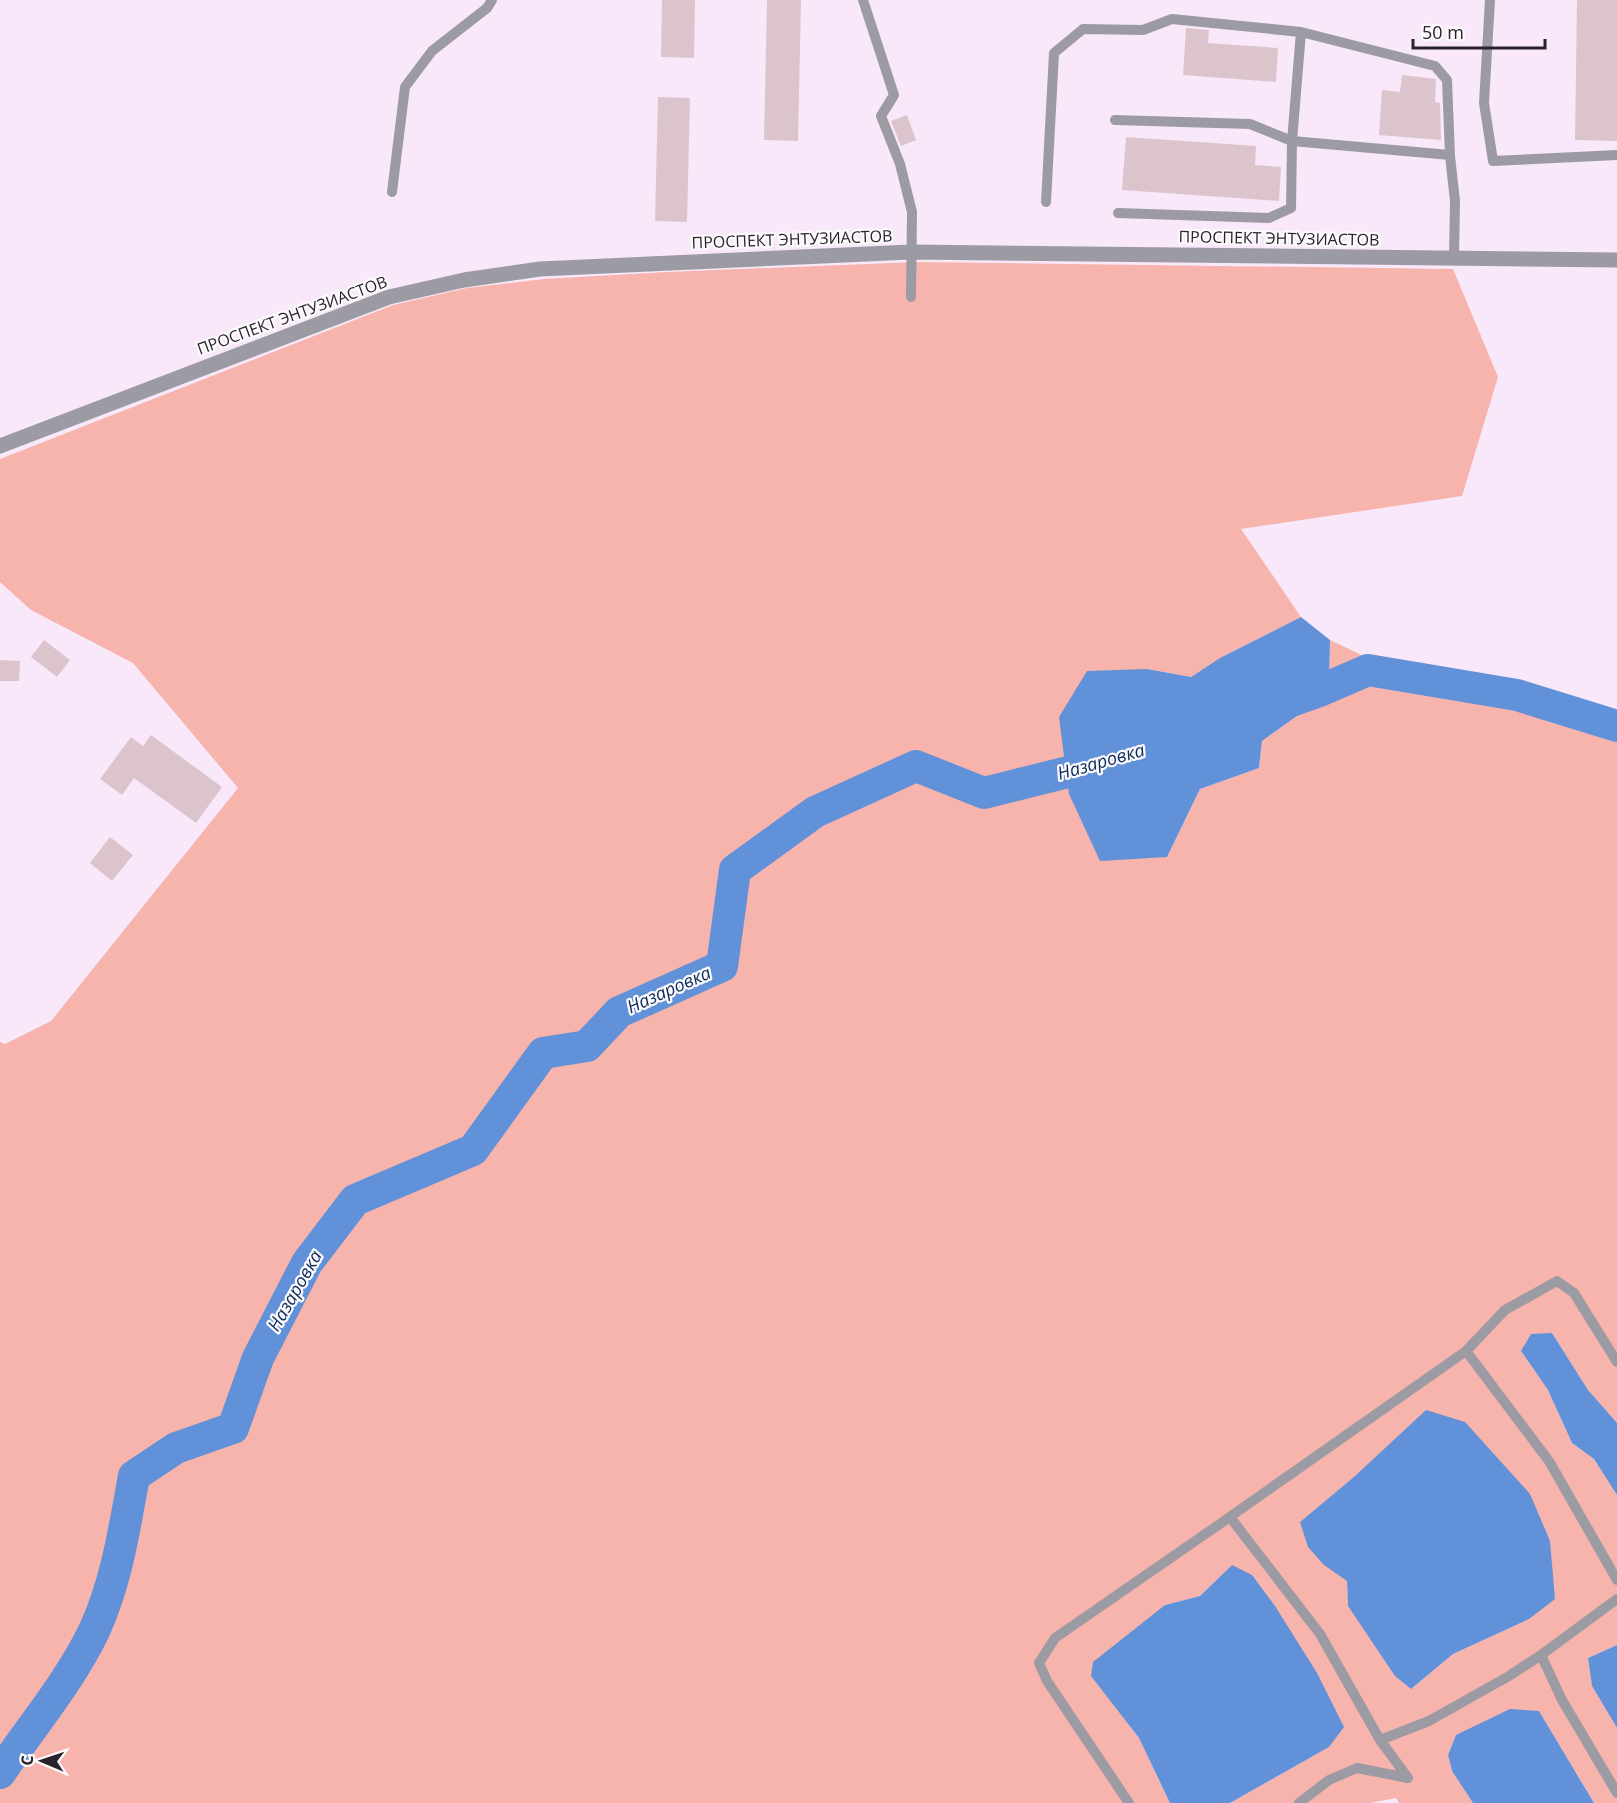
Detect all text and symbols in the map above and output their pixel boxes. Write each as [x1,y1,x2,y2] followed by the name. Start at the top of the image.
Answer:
[1413,12,1545,50] scale bar
[1422,20,1464,44] text: 50 m
[691,225,893,253] street label: ПРОСПЕКТ ЭНТУЗИАСТОВ
[1178,225,1380,251] street label: ПРОСПЕКТ ЭНТУЗИАСТОВ
[194,270,390,360] street label: ПРОСПЕКТ ЭНТУЗИАСТОВ
[1054,737,1147,785] water label: Назаровка
[623,960,714,1018] water label: Назаровка
[261,1246,327,1335] water label: Назаровка
[12,1731,72,1791] north arrow
[16,1755,38,1766] text: С

